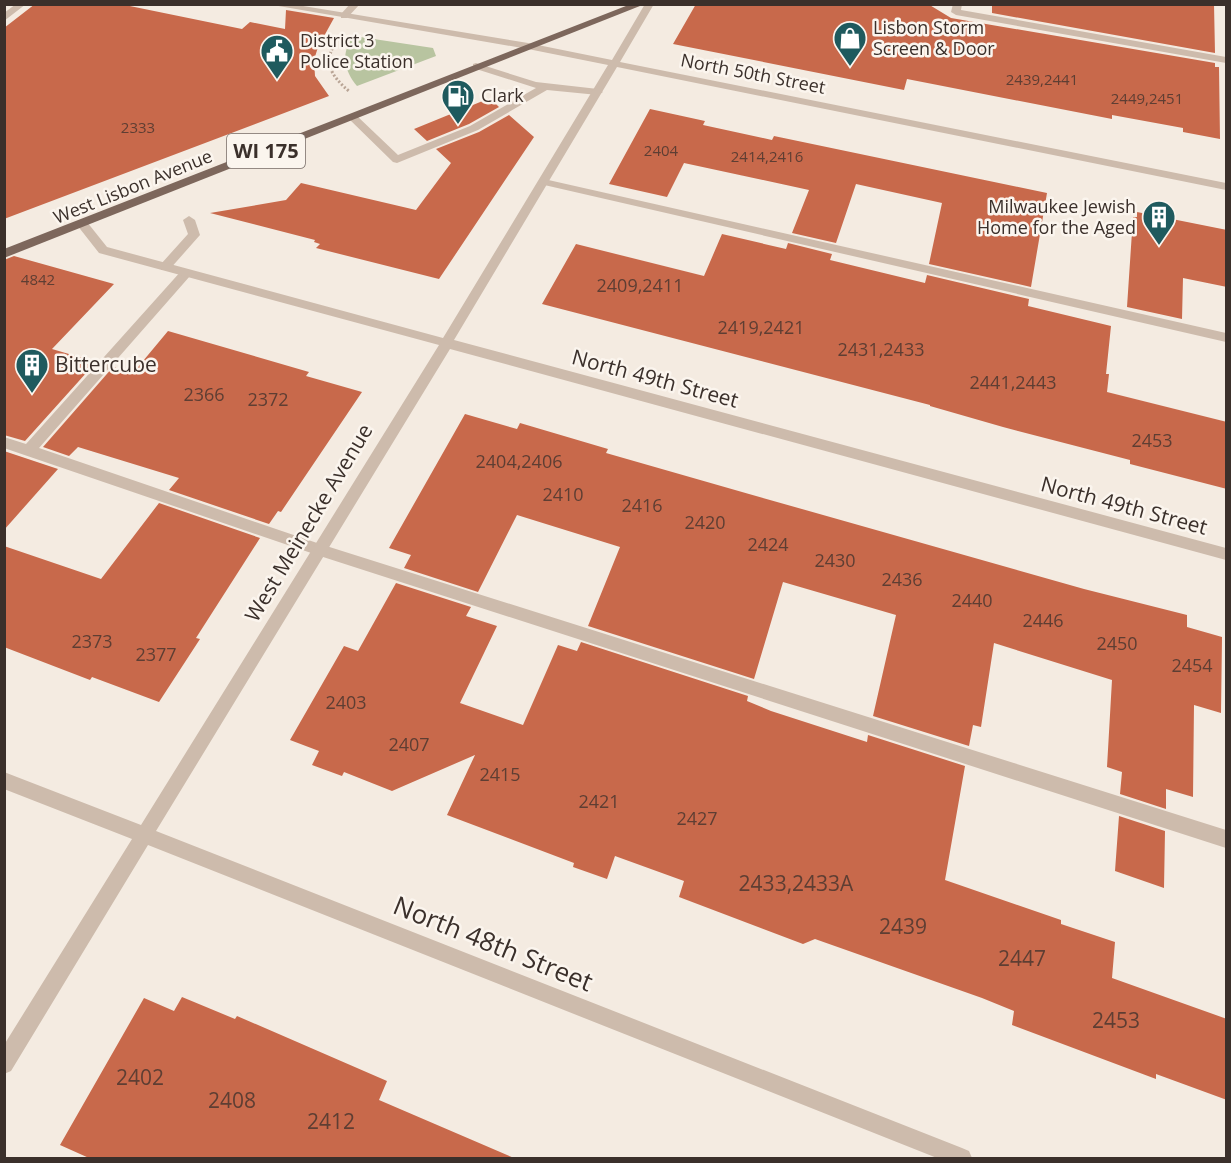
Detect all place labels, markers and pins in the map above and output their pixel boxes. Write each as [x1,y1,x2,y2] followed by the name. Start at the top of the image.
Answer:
[873,15,995,60] place label: Lisbon Storm Screen & Door
[832,20,868,67] shop icon: Lisbon Storm Screen & Door
[300,28,413,73] place label: District 3 Police Station
[259,33,295,80] public building icon: District 3 Police Station
[440,78,476,125] fuel station icon: Clark
[481,83,524,107] place label: Clark
[977,194,1136,239] place label: Milwaukee Jewish Home for the Aged
[1141,199,1177,246] building icon: Milwaukee Jewish Home for the Aged
[14,347,50,394] building icon: Bittercube
[55,350,157,378] place label: Bittercube

